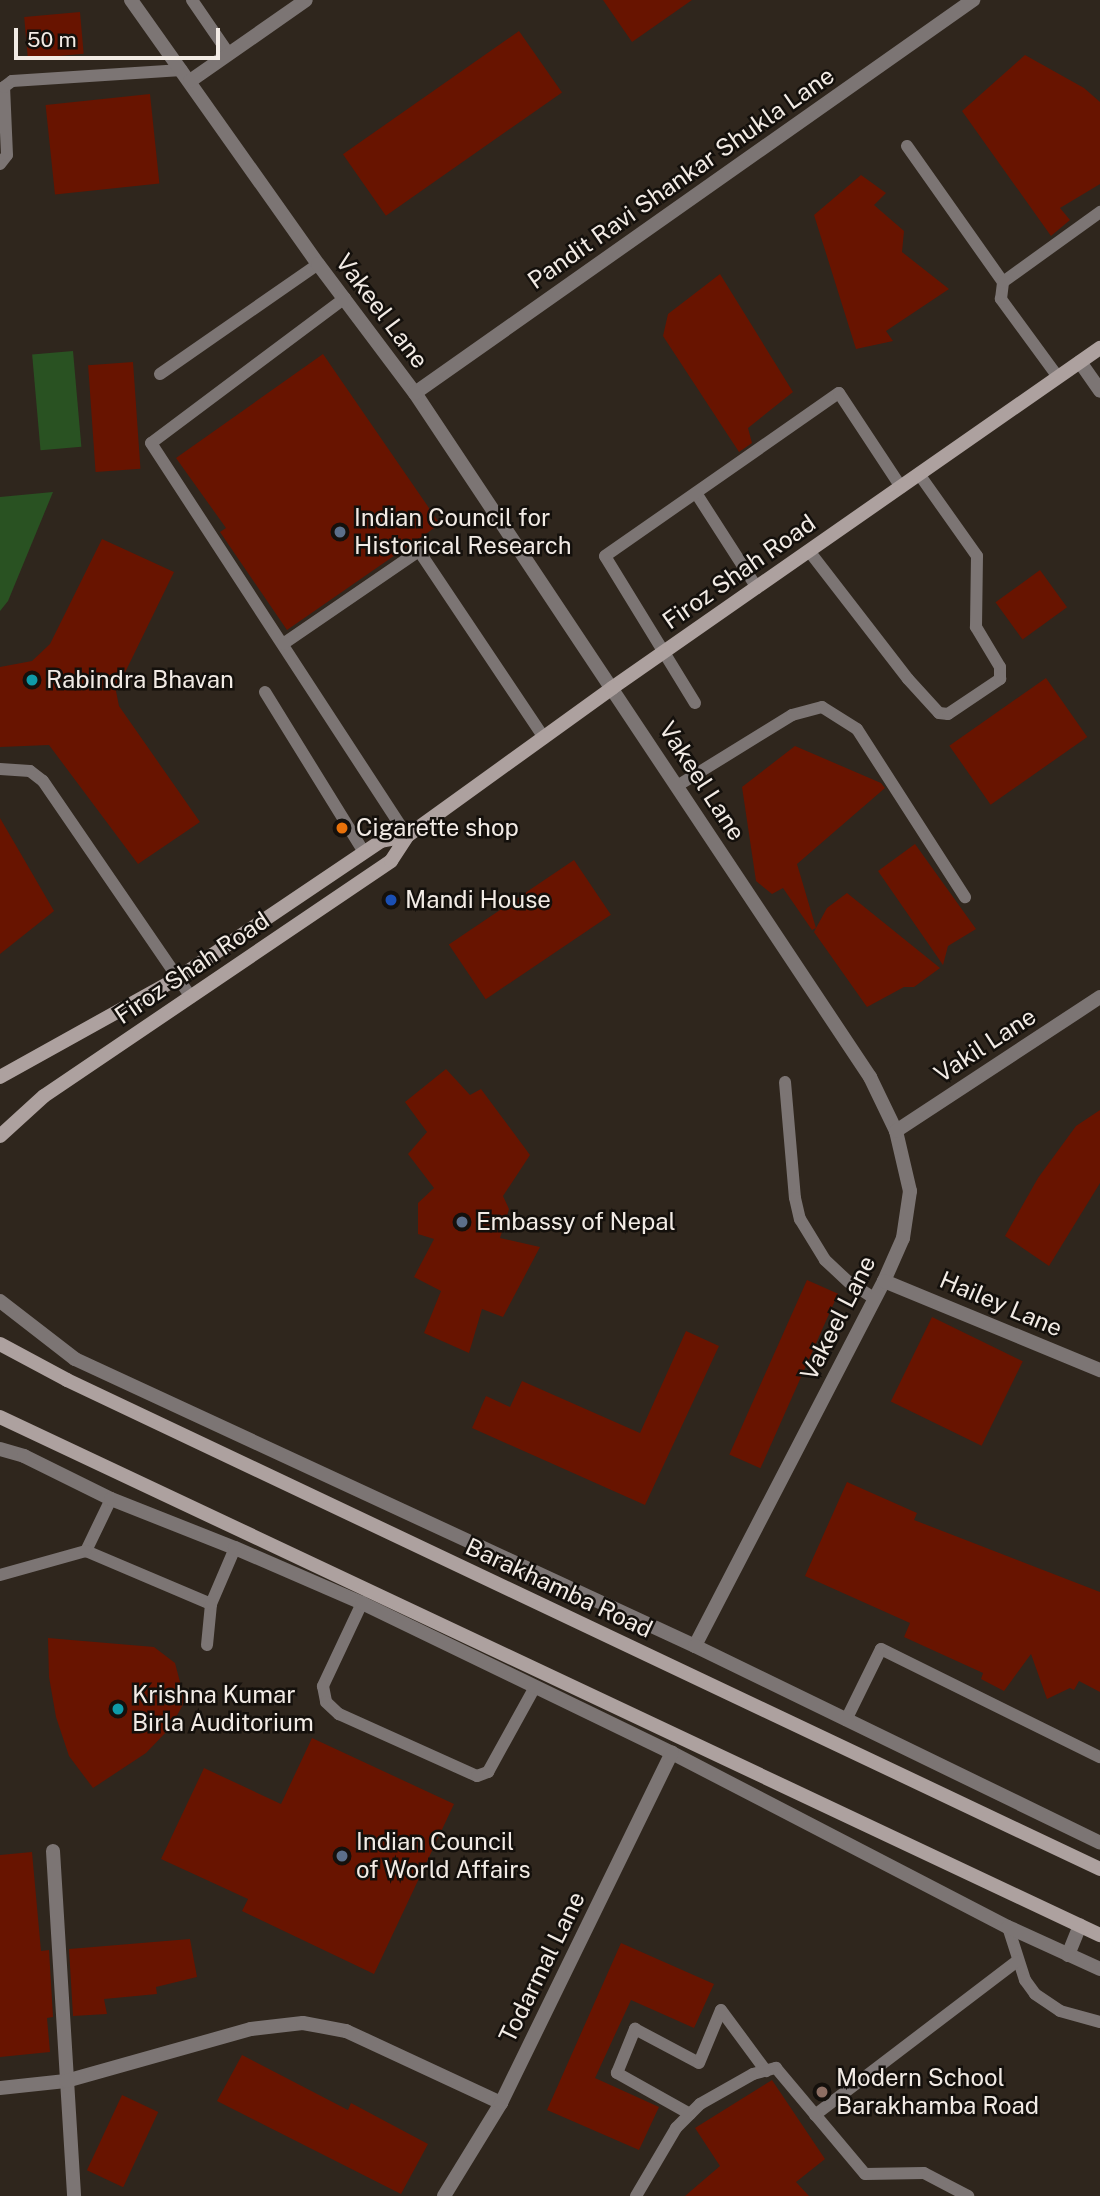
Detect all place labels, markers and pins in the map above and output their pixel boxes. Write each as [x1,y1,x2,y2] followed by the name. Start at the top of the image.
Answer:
[354,504,571,560] place label: Indian Council for Historical Research
[332,524,348,540] marker: Indian Council for Historical Research
[46,666,234,694] place label: Rabindra Bhavan
[24,672,40,688] marker: Rabindra Bhavan
[356,814,519,842] place label: Cigarette shop
[334,820,350,836] marker: Cigarette shop
[405,886,551,914] place label: Mandi House
[383,892,399,908] marker: Mandi House
[476,1208,676,1236] place label: Embassy of Nepal
[454,1214,470,1230] marker: Embassy of Nepal
[132,1681,314,1737] place label: Krishna Kumar Birla Auditorium
[110,1701,126,1717] marker: Krishna Kumar Birla Auditorium
[356,1828,531,1884] place label: Indian Council of World Affairs
[334,1848,350,1864] marker: Indian Council of World Affairs
[836,2064,1039,2120] place label: Modern School Barakhamba Road
[814,2084,830,2100] marker: Modern School Barakhamba Road

